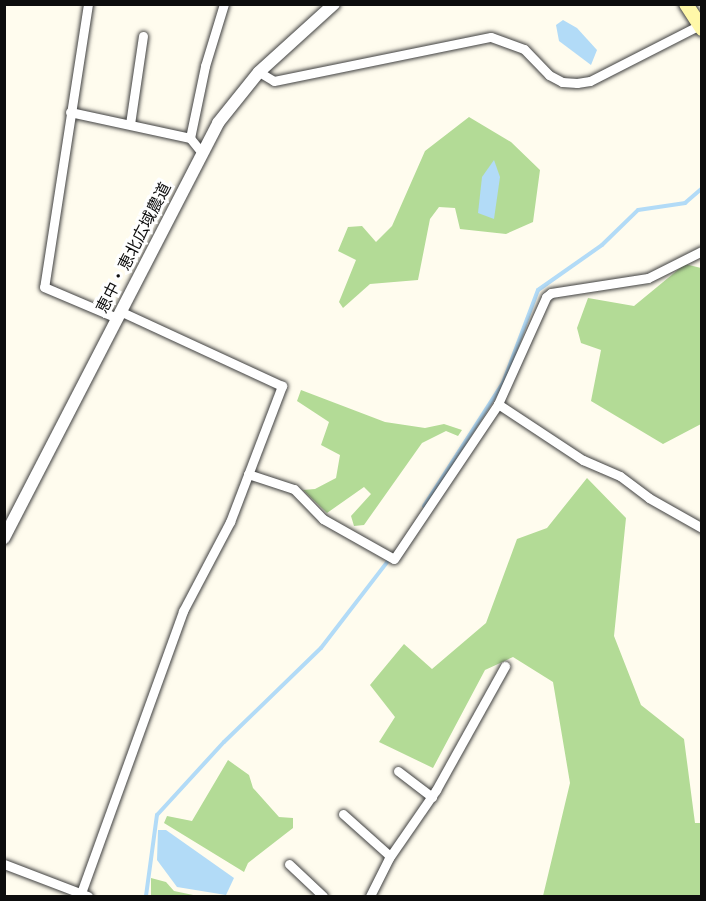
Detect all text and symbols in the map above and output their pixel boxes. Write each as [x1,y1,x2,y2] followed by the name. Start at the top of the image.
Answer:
[93,179,175,317] street label: 恵中・恵北広域農道

